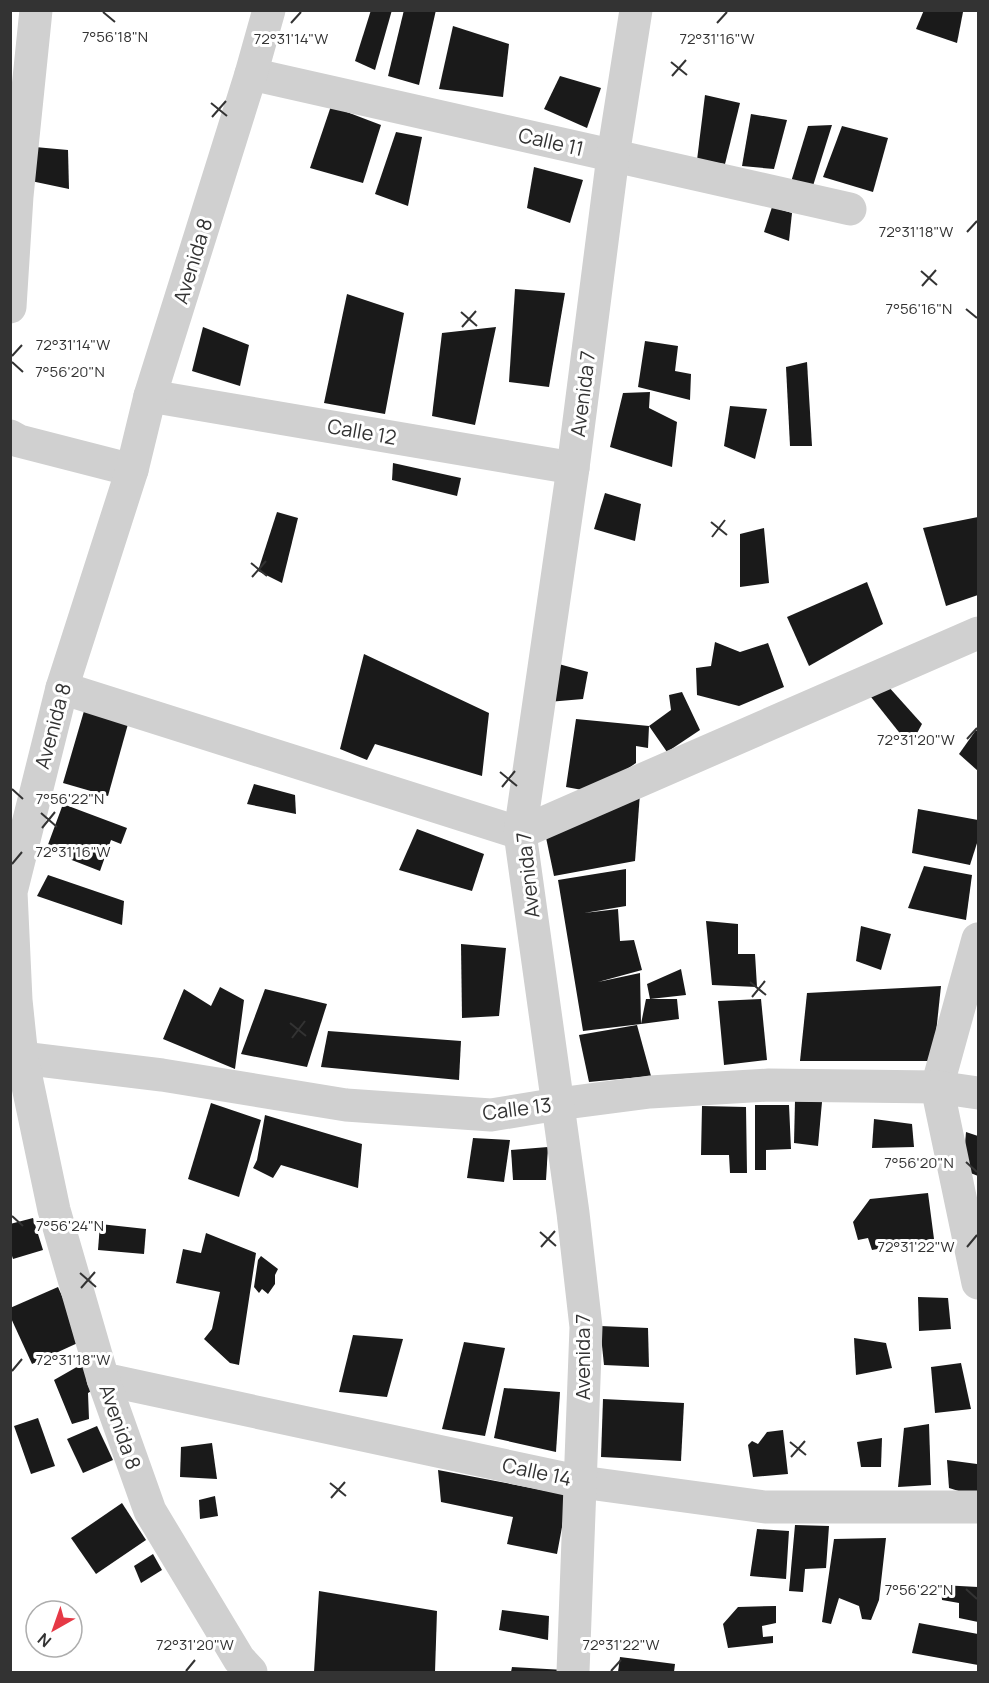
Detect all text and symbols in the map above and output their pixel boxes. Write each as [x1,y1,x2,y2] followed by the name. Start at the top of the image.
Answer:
[82,26,148,47] text: 7°56'18"N
[254,28,328,49] text: 72°31'14"W
[679,28,755,49] text: 72°31'16"W
[516,121,586,162] street label: Calle 11
[167,215,218,307] street label: Avenida 8
[879,221,953,242] text: 72°31'18"W
[886,298,952,319] text: 7°56'16"N
[36,334,110,355] text: 72°31'14"W
[564,349,601,439] street label: Avenida 7
[35,361,105,382] text: 7°56'20"N
[325,412,399,451] street label: Calle 12
[28,680,77,772] street label: Avenida 8
[877,729,955,750] text: 72°31'20"W
[36,788,104,809] text: 7°56'22"N
[510,831,545,920] street label: Avenida 7
[35,841,111,862] text: 72°31'16"W
[481,1091,553,1126] street label: Calle 13
[884,1152,954,1173] text: 7°56'20"N
[36,1215,104,1236] text: 7°56'24"N
[877,1236,955,1257] text: 72°31'22"W
[569,1314,596,1400] street label: Avenida 7
[36,1349,110,1370] text: 72°31'18"W
[93,1381,148,1473] street label: Avenida 8
[500,1451,574,1492] street label: Calle 14
[885,1579,953,1600] text: 7°56'22"N
[24,1599,84,1659] north arrow
[33,1628,56,1653] text: N
[156,1634,234,1655] text: 72°31'20"W
[582,1634,660,1655] text: 72°31'22"W

